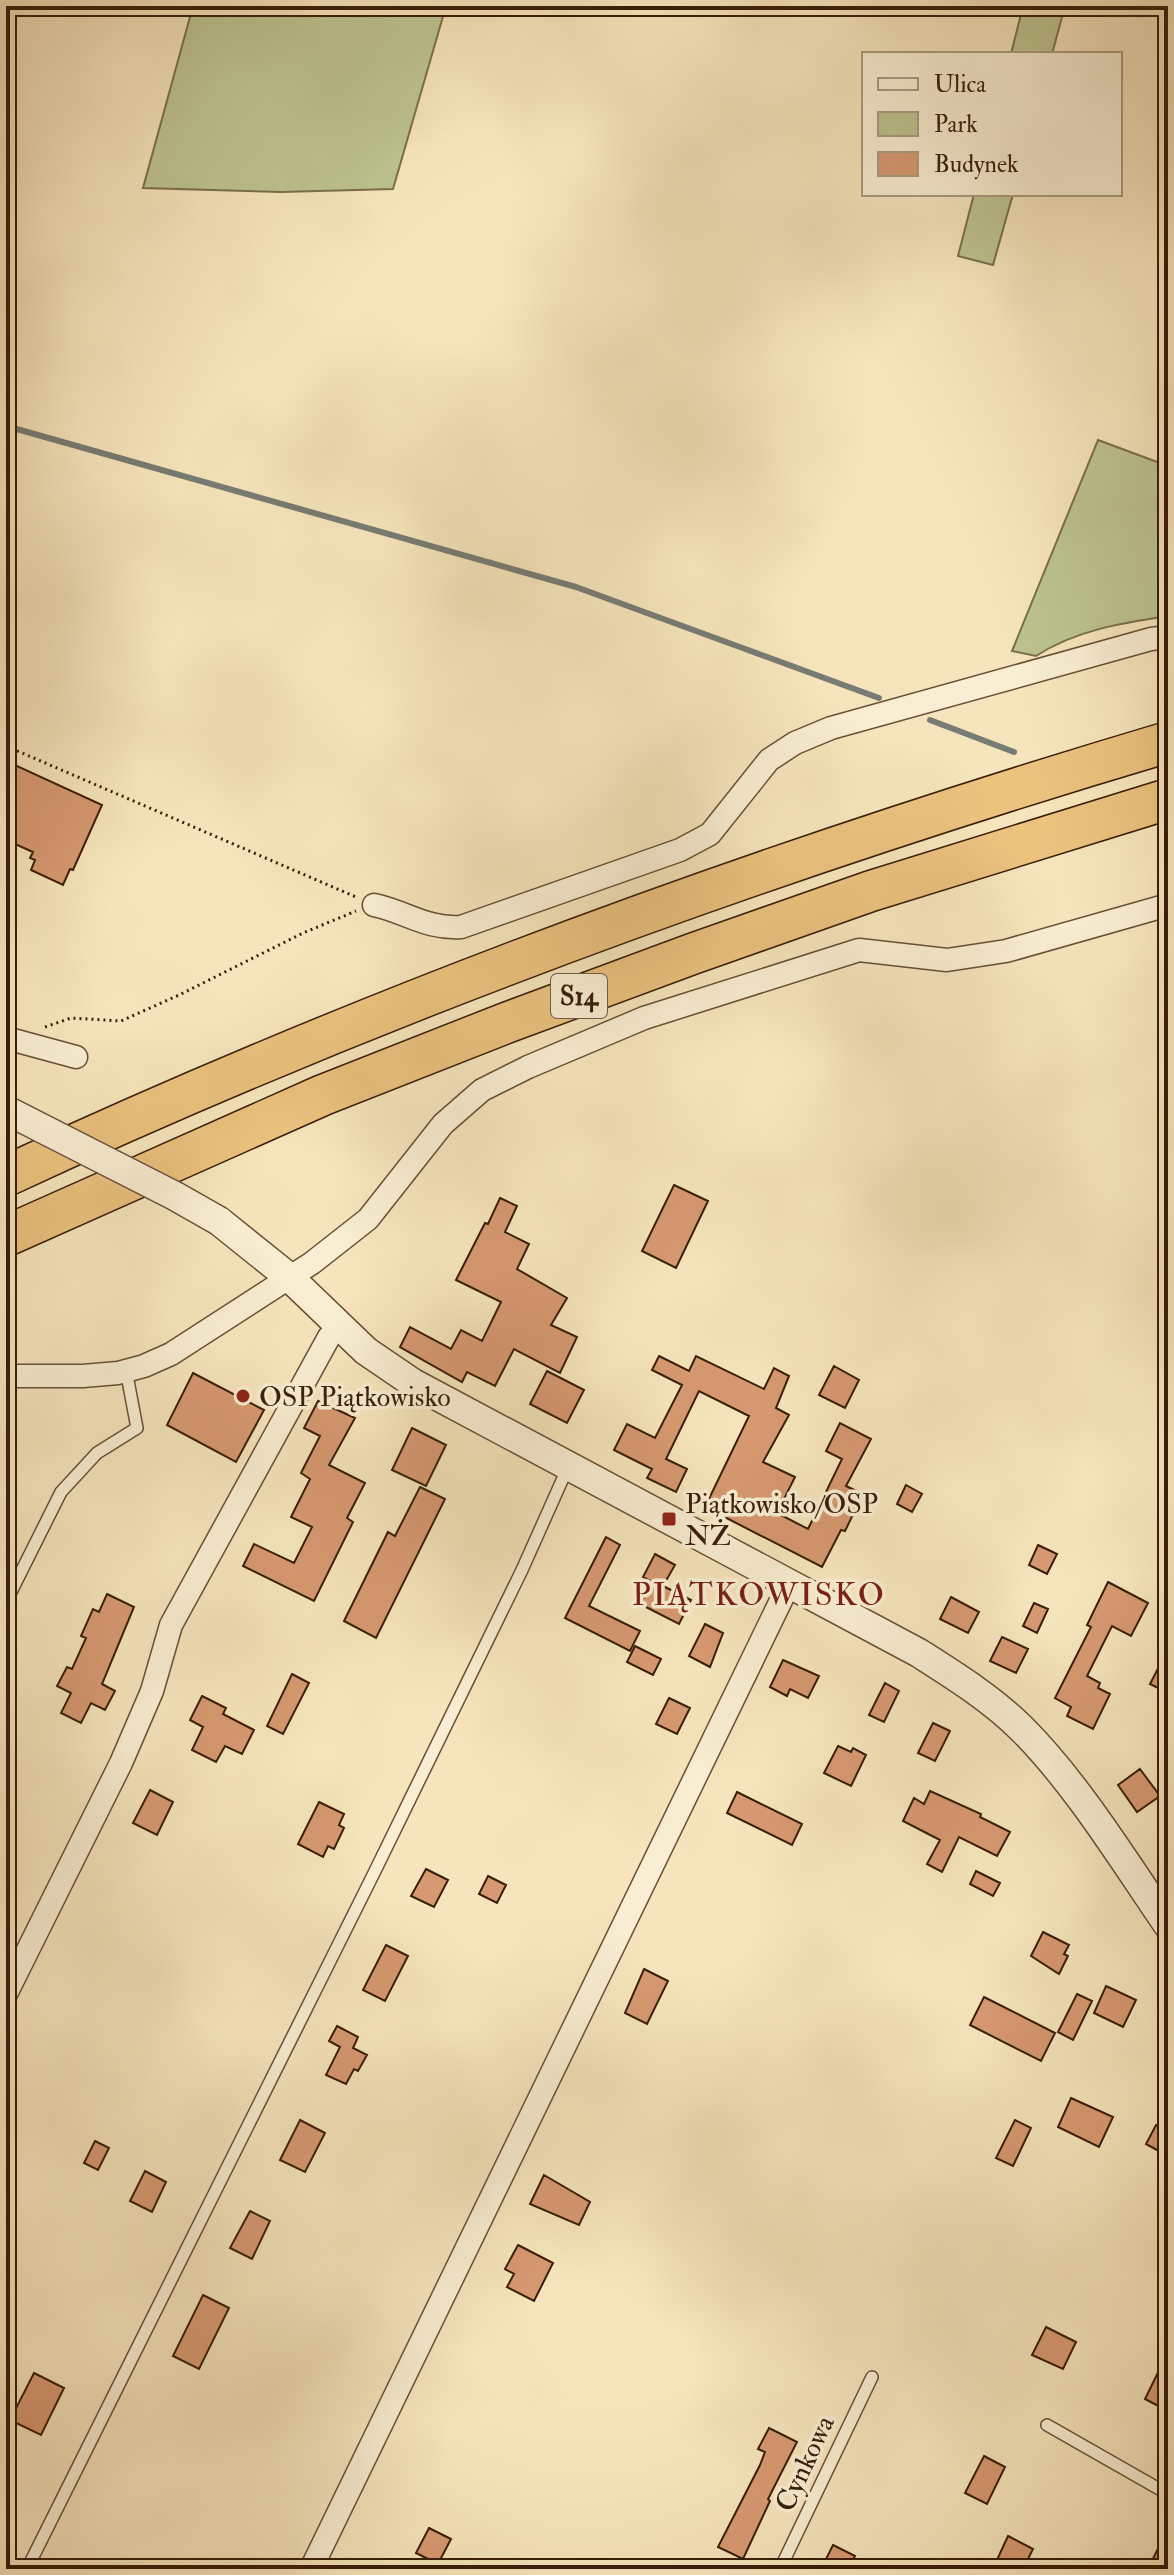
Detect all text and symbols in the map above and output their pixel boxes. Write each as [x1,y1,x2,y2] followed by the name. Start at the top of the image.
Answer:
[862,52,1122,196] legend
[934,69,987,100] text: Ulica
[934,109,978,140] text: Park
[934,149,1019,180] text: Budynek
[551,974,607,1018] road number: S14
[259,1380,451,1415] place label: OSP Piątkowisko
[234,1387,252,1405] marker: OSP Piątkowisko
[685,1487,878,1554] place label: Piątkowisko/OSP NŻ
[660,1510,678,1528] marker: Piątkowisko/OSP NŻ
[632,1575,886,1615] district label: PIĄTKOWISKO
[768,2410,843,2517] street label: Cynkowa

